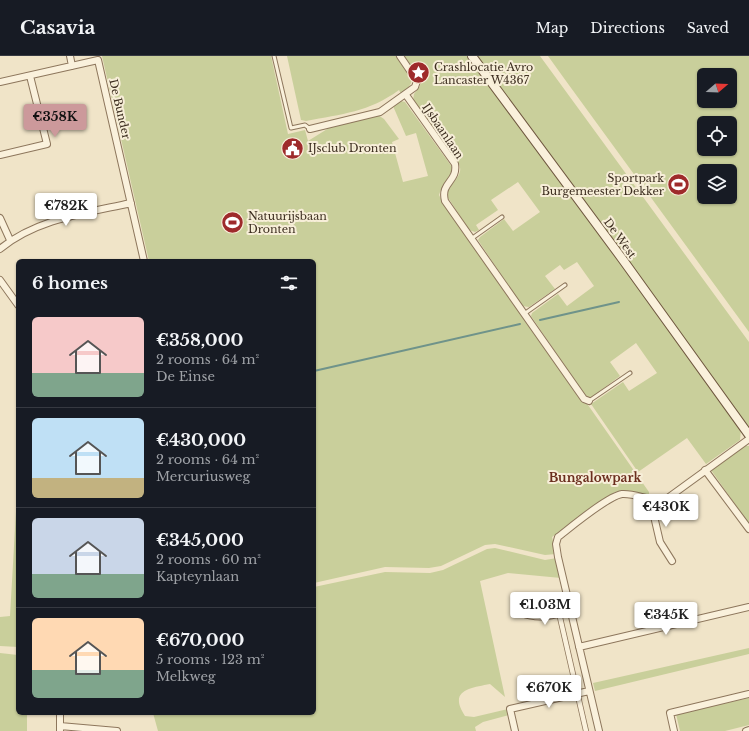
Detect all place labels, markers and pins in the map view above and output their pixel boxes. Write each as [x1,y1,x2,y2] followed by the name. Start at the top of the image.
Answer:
[406,60,432,86] place icon: Crashlocatie Avro Lancaster W4367
[434,60,533,87] place label: Crashlocatie Avro Lancaster W4367
[27,104,83,138] pin: €358K
[280,135,306,161] public building icon: IJsclub Dronten
[308,141,397,155] place label: IJsclub Dronten
[541,171,665,198] place label: Sportpark Burgemeester Dekker
[666,171,692,197] sports icon: Sportpark Burgemeester Dekker
[38,193,94,227] pin: €782K
[220,209,246,235] sports icon: Natuurijsbaan Dronten
[248,209,327,236] place label: Natuurijsbaan Dronten
[638,494,694,528] pin: €430K
[512,592,578,626] pin: €1.03M
[638,602,694,636] pin: €345K
[521,675,577,709] pin: €670K

